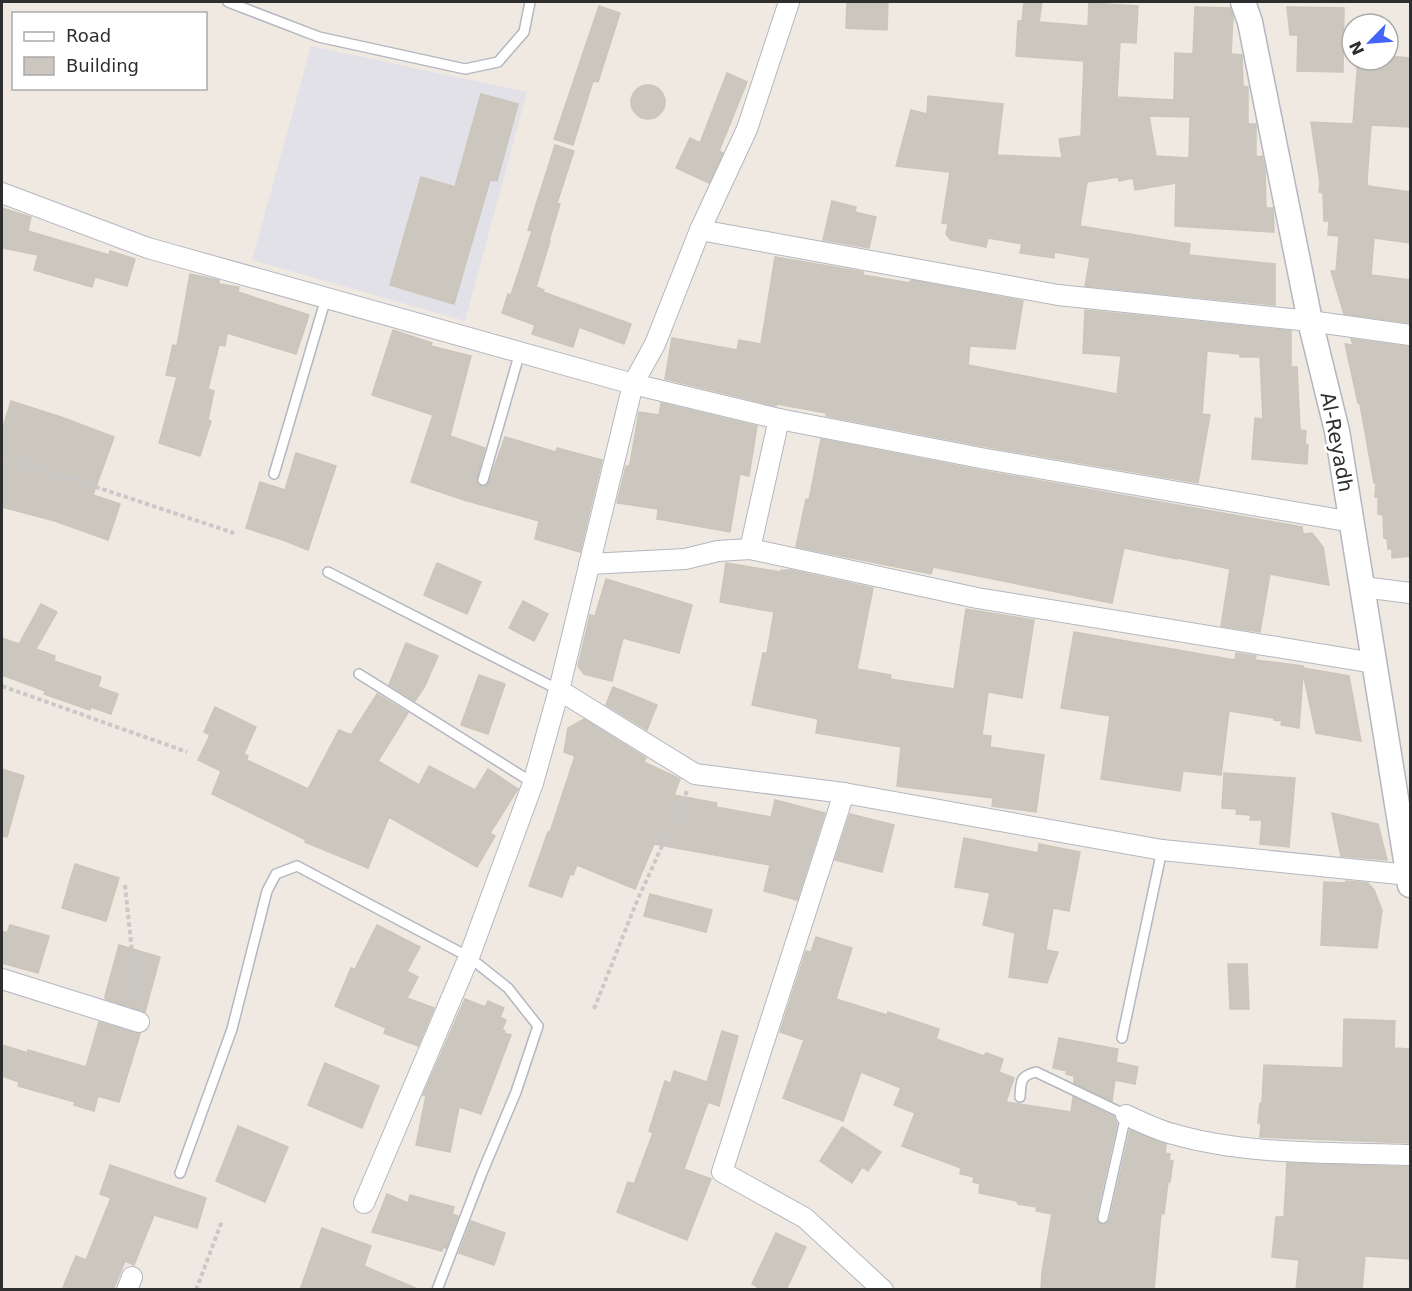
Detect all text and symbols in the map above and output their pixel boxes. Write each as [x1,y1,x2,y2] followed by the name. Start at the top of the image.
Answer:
[12,12,207,90] legend
[1340,12,1400,72] north arrow
[66,25,111,46] text: Road
[1345,38,1368,58] text: N
[66,55,139,76] text: Building
[1316,390,1358,494] street label: Al-Reyadh

